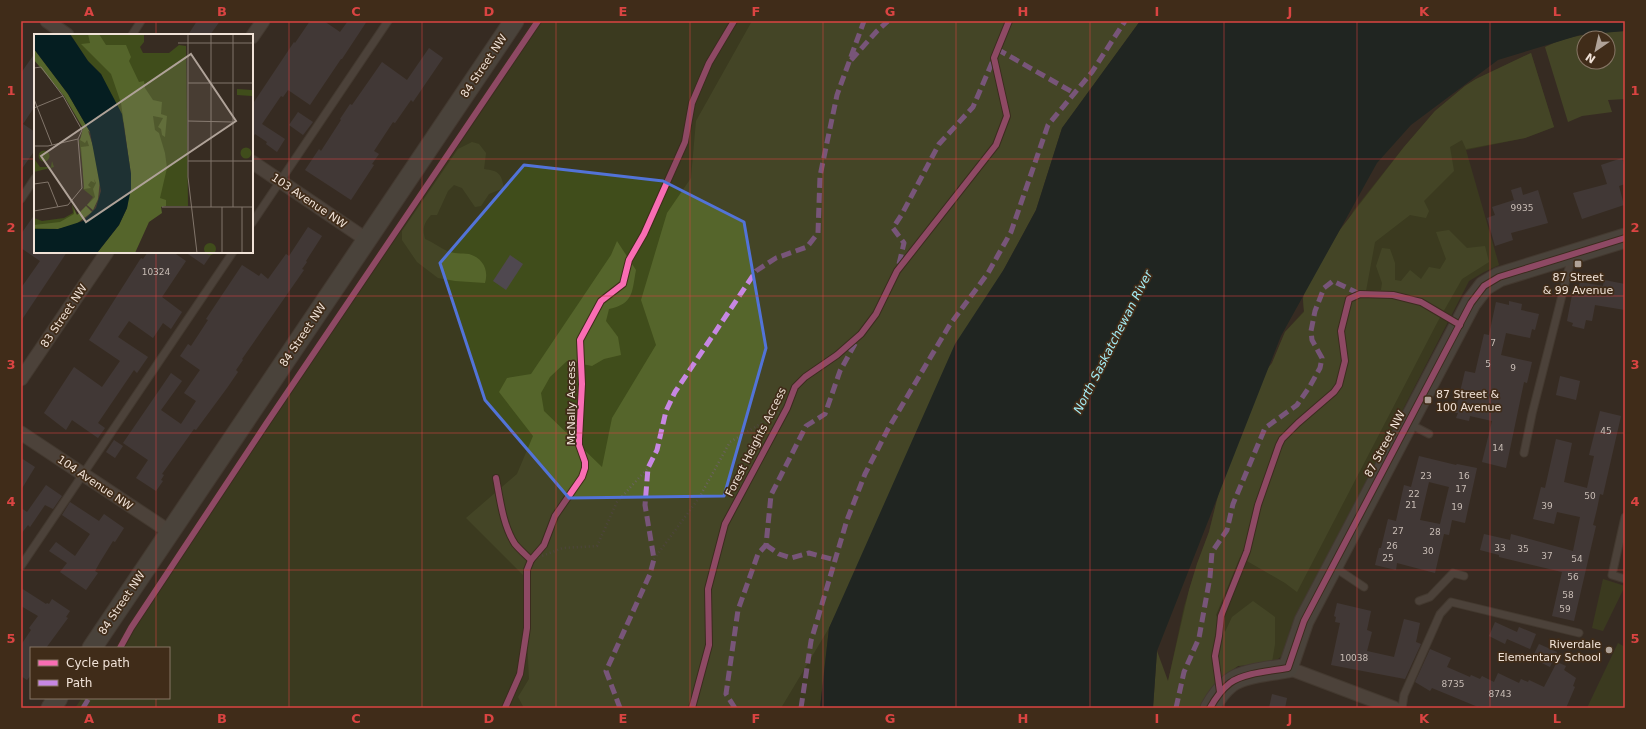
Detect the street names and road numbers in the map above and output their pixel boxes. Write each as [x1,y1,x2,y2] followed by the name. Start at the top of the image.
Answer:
[458,32,510,100] street label: 84 Street NW
[269,171,349,231] street label: 103 Avenue NW
[38,282,90,350] street label: 83 Street NW
[277,301,329,369] street label: 84 Street NW
[565,361,578,445] street label: McNally Access
[723,385,789,499] street label: Forest Heights Access
[1362,408,1408,480] street label: 87 Street NW
[55,453,135,513] street label: 104 Avenue NW
[96,569,148,637] street label: 84 Street NW

